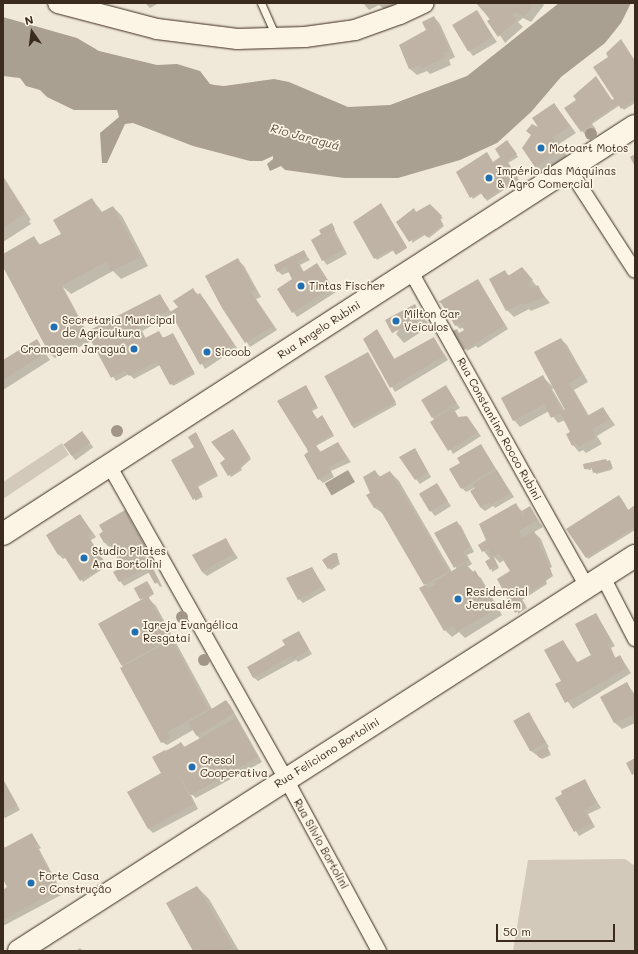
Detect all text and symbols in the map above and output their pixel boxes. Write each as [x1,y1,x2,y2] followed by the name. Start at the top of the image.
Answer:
[12,12,52,52] north arrow
[23,12,35,28] text: N
[269,121,341,153] water label: Rio Jaraguá
[549,141,628,155] place label: Motoart Motos
[536,143,546,153] marker: Motoart Motos
[497,165,616,191] place label: Império das Máquinas & Agro Comercial
[484,173,494,183] marker: Império das Máquinas & Agro Comercial
[309,279,385,293] place label: Tintas Fischer
[296,281,306,291] marker: Tintas Fischer
[275,298,363,362] street label: Rua Angelo Rubini
[404,308,460,334] place label: Milton Car Veículos
[62,314,175,340] place label: Secretaria Municipal de Agricultura
[391,316,401,326] marker: Milton Car Veículos
[49,322,59,332] marker: Secretaria Municipal de Agricultura
[20,342,126,356] place label: Cromagem Jaraguá
[129,344,139,354] marker: Cromagem Jaraguá
[215,345,251,359] place label: Sicoob
[202,347,212,357] marker: Sicoob
[454,355,544,503] street label: Rua Constantino Rocco Rubini
[92,545,166,571] place label: Studio Pilates Ana Bortolini
[79,553,89,563] marker: Studio Pilates Ana Bortolini
[466,586,528,612] place label: Residencial Jerusalém
[453,594,463,604] marker: Residencial Jerusalém
[143,619,238,645] place label: Igreja Evangélica Resgatai
[130,627,140,637] marker: Igreja Evangélica Resgatai
[272,715,382,791] street label: Rua Feliciano Bortolini
[200,754,268,780] place label: Cresol Cooperativa
[187,762,197,772] marker: Cresol Cooperativa
[291,797,351,891] street label: Rua Sílvio Bortolini
[39,870,111,896] place label: Forte Casa e Construção
[26,878,36,888] marker: Forte Casa e Construção
[498,916,617,942] scale bar
[503,923,531,939] text: 50 m

